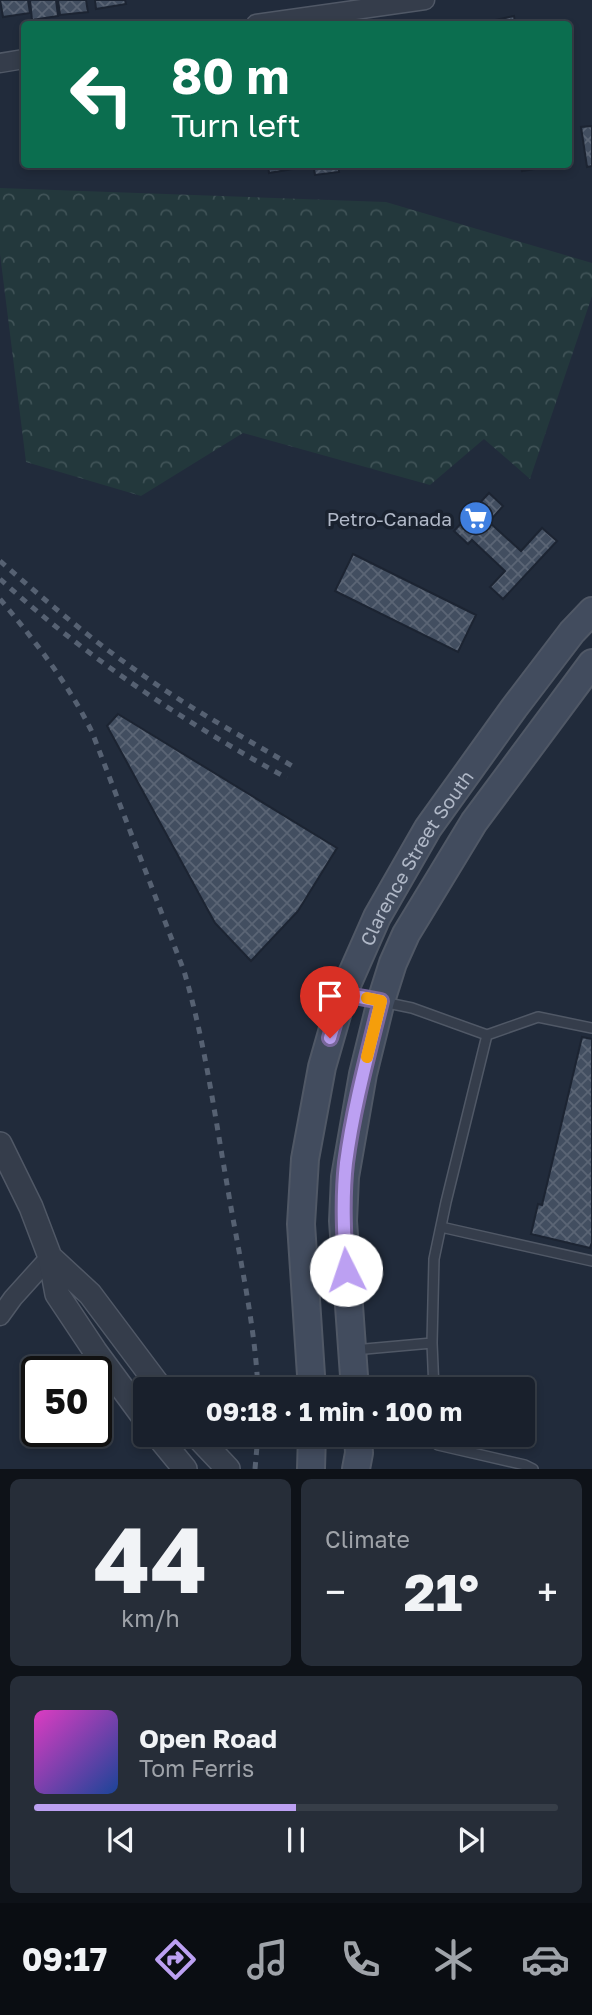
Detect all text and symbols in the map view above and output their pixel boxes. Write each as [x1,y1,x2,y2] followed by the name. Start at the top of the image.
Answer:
[171,46,289,105] text: 80 m
[56,49,147,140] icon: left
[171,106,300,144] text: Turn left
[457,499,495,537] supermarket icon: Petro-Canada
[327,507,452,530] place label: Petro-Canada
[354,765,477,949] street label: Clarence Street South
[300,966,360,1038] pin
[311,977,349,1015] icon: arrive
[309,1233,383,1307] position arrow
[21,1356,112,1447] speed limit sign: 50
[206,1396,462,1427] text: 09:18 · 1 min · 100 m
[94,1504,207,1613] text: 44
[325,1525,410,1553] text: Climate
[404,1560,479,1622] text: 21°
[325,1569,346,1614] text: −
[537,1569,558,1614] text: +
[121,1604,180,1632] text: km/h
[139,1723,277,1754] text: Open Road
[139,1754,254,1782] text: Tom Ferris
[102,1821,140,1859] icon: previous
[277,1821,315,1859] icon: pause
[452,1821,490,1859] icon: next
[151,1935,200,1984] icon: directions
[243,1935,292,1984] icon: music
[336,1935,385,1984] icon: phone
[429,1935,478,1984] icon: climate
[521,1935,570,1984] icon: car
[22,1940,107,1978] text: 09:17

